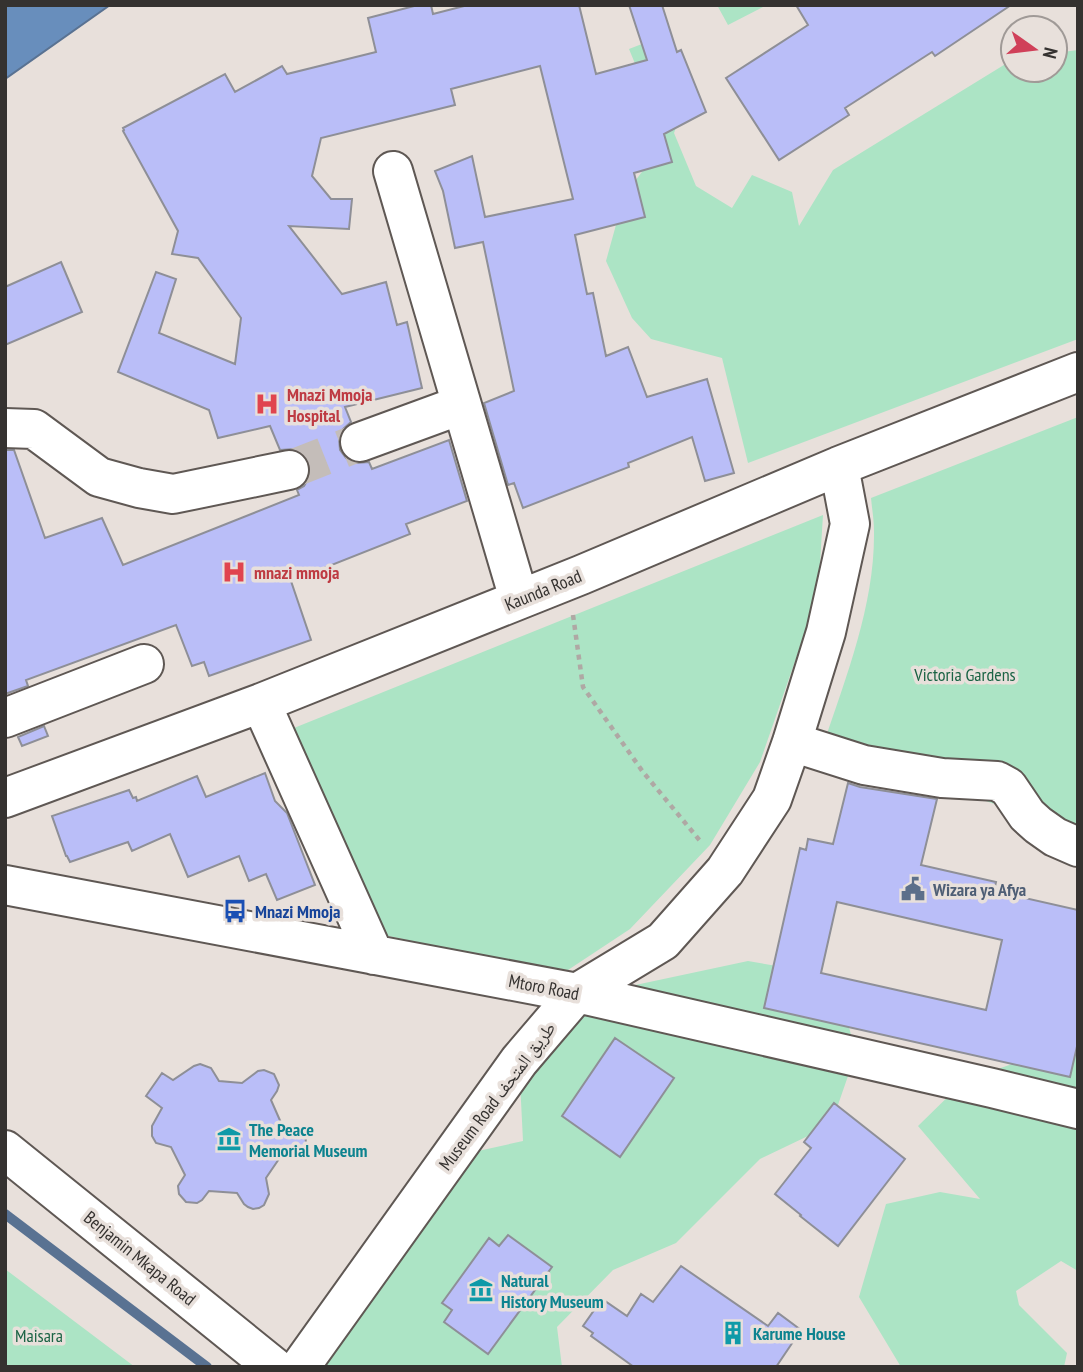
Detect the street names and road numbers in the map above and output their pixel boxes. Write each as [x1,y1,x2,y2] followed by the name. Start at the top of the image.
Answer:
[501,564,585,616] street label: Kaunda Road
[507,969,581,1005] street label: Mtoro Road
[434,1017,560,1175] street label: Museum Road طريق المتحف
[79,1206,201,1310] street label: Benjamin Mkapa Road

